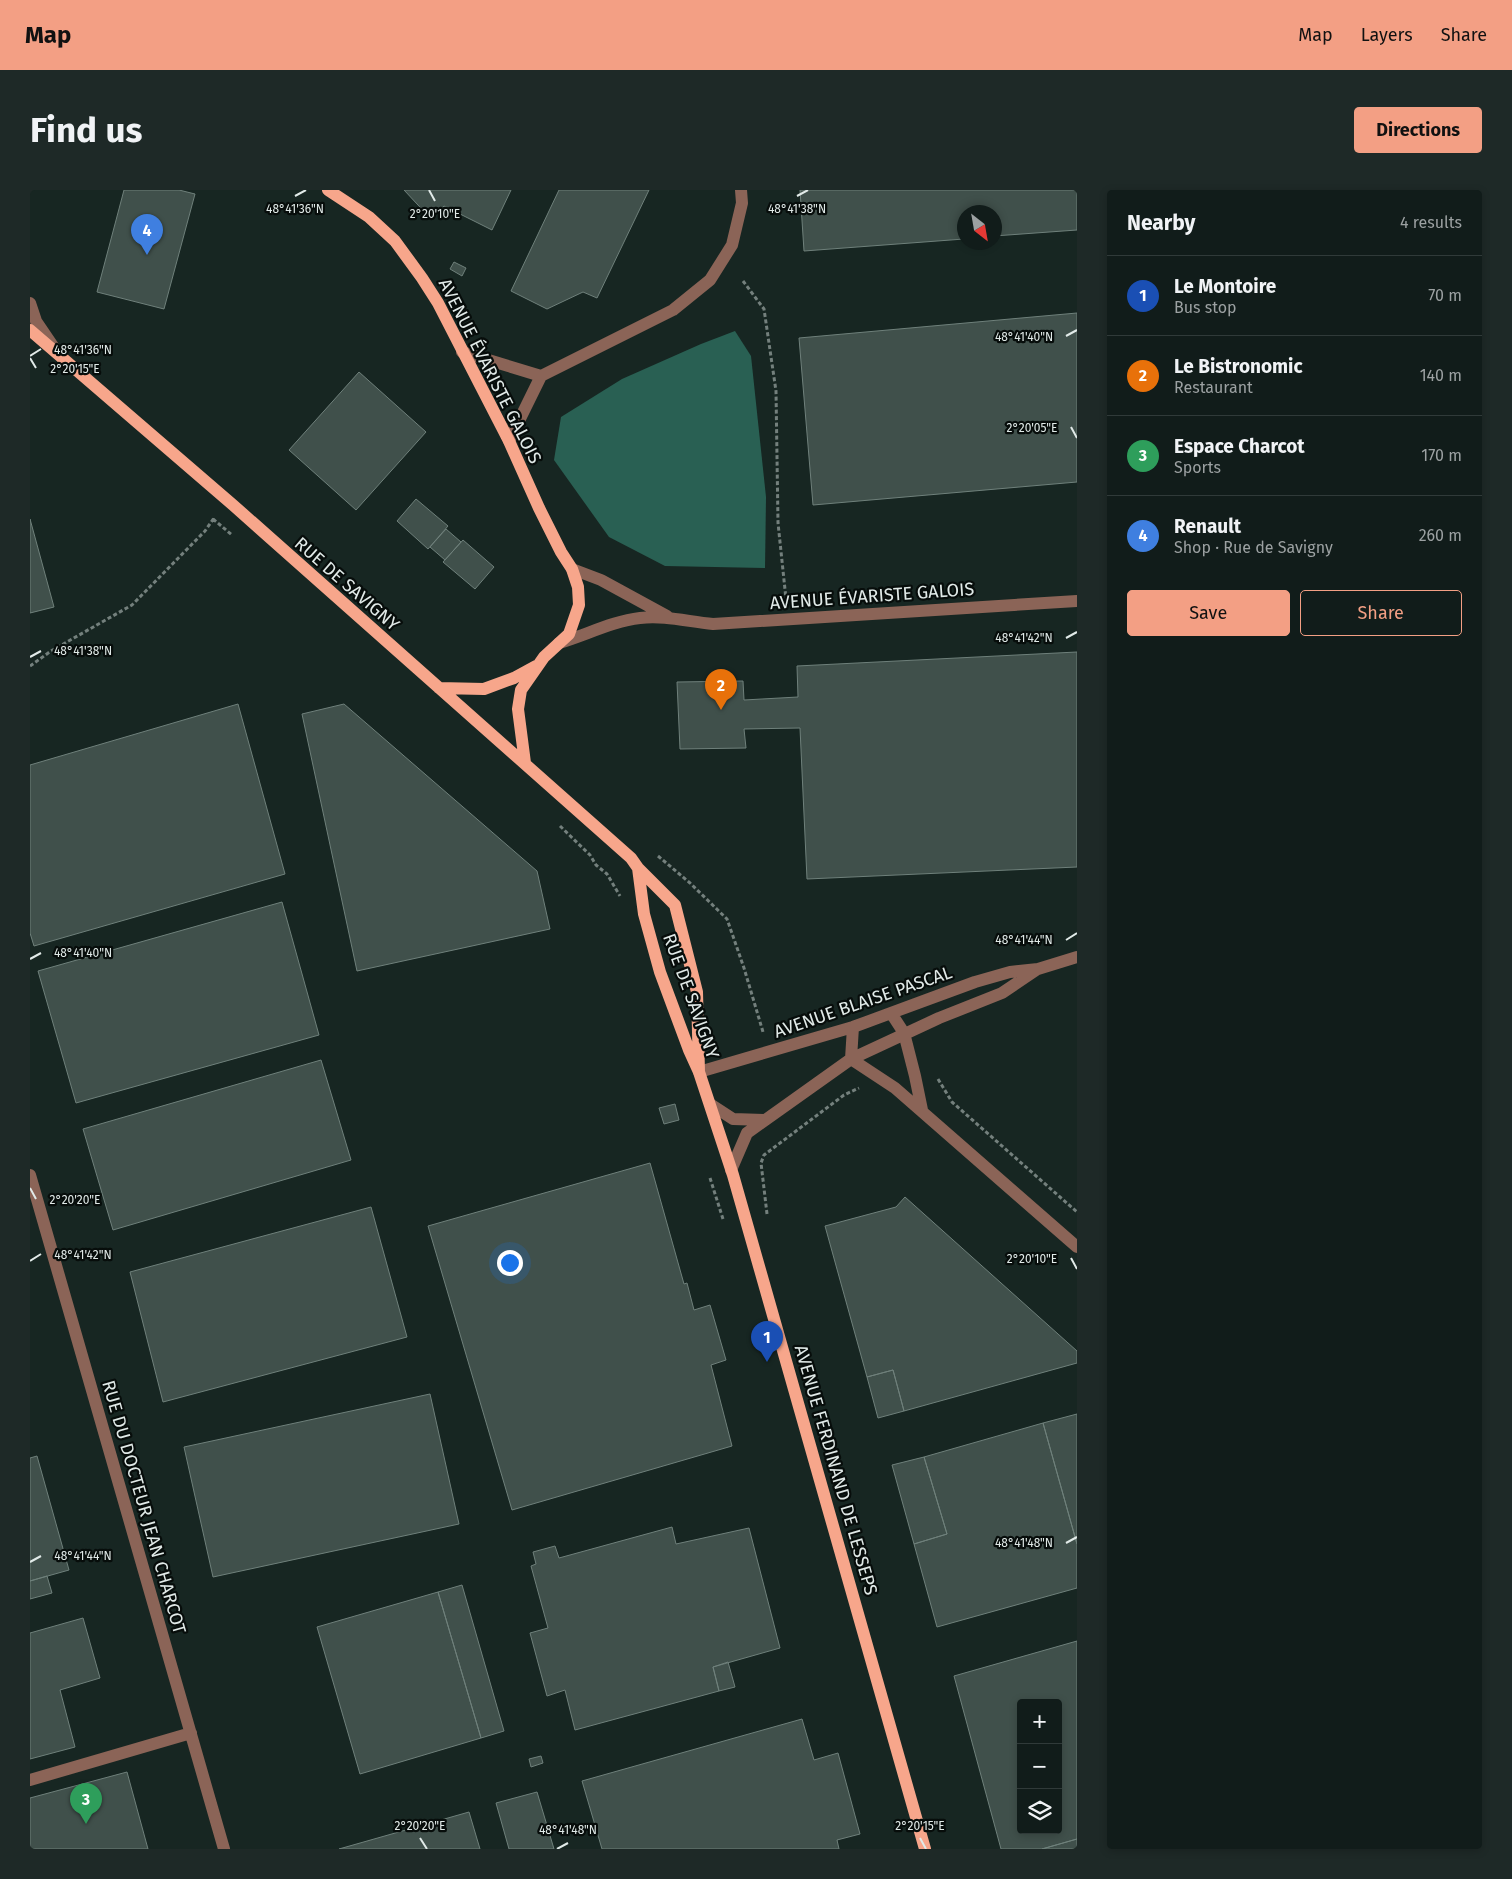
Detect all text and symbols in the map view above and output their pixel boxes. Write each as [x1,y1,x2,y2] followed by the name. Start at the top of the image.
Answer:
[25,21,71,49] text: Map
[1298,24,1333,46] text: Map
[1361,24,1413,46] text: Layers
[1441,24,1487,46] text: Share
[1354,107,1482,153] button: Directions
[30,109,142,151] text: Find us
[266,202,324,216] text: 48°41'36"N
[768,202,826,216] text: 48°41'38"N
[957,205,1002,250] north arrow
[410,207,460,221] text: 2°20'10"E
[1127,210,1195,236] text: Nearby
[1400,213,1462,232] text: 4 results
[131,214,163,255] pin: 4
[434,274,547,467] street label: AVENUE ÉVARISTE GALOIS
[1174,275,1276,298] text: Le Montoire
[1139,286,1147,305] text: 1
[1428,286,1462,305] text: 70 m
[1174,298,1237,317] text: Bus stop
[995,330,1053,344] text: 48°41'40"N
[54,343,112,357] text: 48°41'36"N
[1174,355,1303,378] text: Le Bistronomic
[50,362,100,376] text: 2°20'15"E
[1139,366,1147,385] text: 2
[1420,366,1462,385] text: 140 m
[1174,378,1253,397] text: Restaurant
[1007,421,1057,435] text: 2°20'05"E
[1174,435,1305,458] text: Espace Charcot
[1139,446,1147,465] text: 3
[1421,446,1462,465] text: 170 m
[1174,458,1221,477] text: Sports
[1174,515,1241,538] text: Renault
[1138,526,1148,545] text: 4
[1419,526,1462,545] text: 260 m
[290,532,404,636] street label: RUE DE SAVIGNY
[1174,538,1333,557] text: Shop · Rue de Savigny
[769,577,975,614] street label: AVENUE ÉVARISTE GALOIS
[1127,590,1290,636] button: Save
[1300,590,1462,636] button: Share
[995,631,1053,645] text: 48°41'42"N
[54,644,112,658] text: 48°41'38"N
[705,669,737,710] pin: 2
[658,930,724,1062] street label: RUE DE SAVIGNY
[995,933,1053,947] text: 48°41'44"N
[54,946,112,960] text: 48°41'40"N
[771,961,955,1043] street label: AVENUE BLAISE PASCAL
[49,1193,101,1207] text: 2°20'20"E
[54,1248,112,1262] text: 48°41'42"N
[497,1250,523,1276] your location
[1007,1252,1057,1266] text: 2°20'10"E
[751,1321,783,1362] pin: 1
[790,1342,882,1598] street label: AVENUE FERDINAND DE LESSEPS
[97,1378,191,1637] street label: RUE DU DOCTEUR JEAN CHARCOT
[995,1536,1053,1550] text: 48°41'48"N
[54,1549,112,1563] text: 48°41'44"N
[1017,1699,1062,1834] map controls
[1017,1699,1062,1744] button: +
[1017,1744,1062,1789] button: −
[70,1783,102,1824] pin: 3
[1017,1789,1062,1834] button: layers
[394,1819,446,1833] text: 2°20'20"E
[895,1819,945,1833] text: 2°20'15"E
[539,1823,597,1837] text: 48°41'48"N

